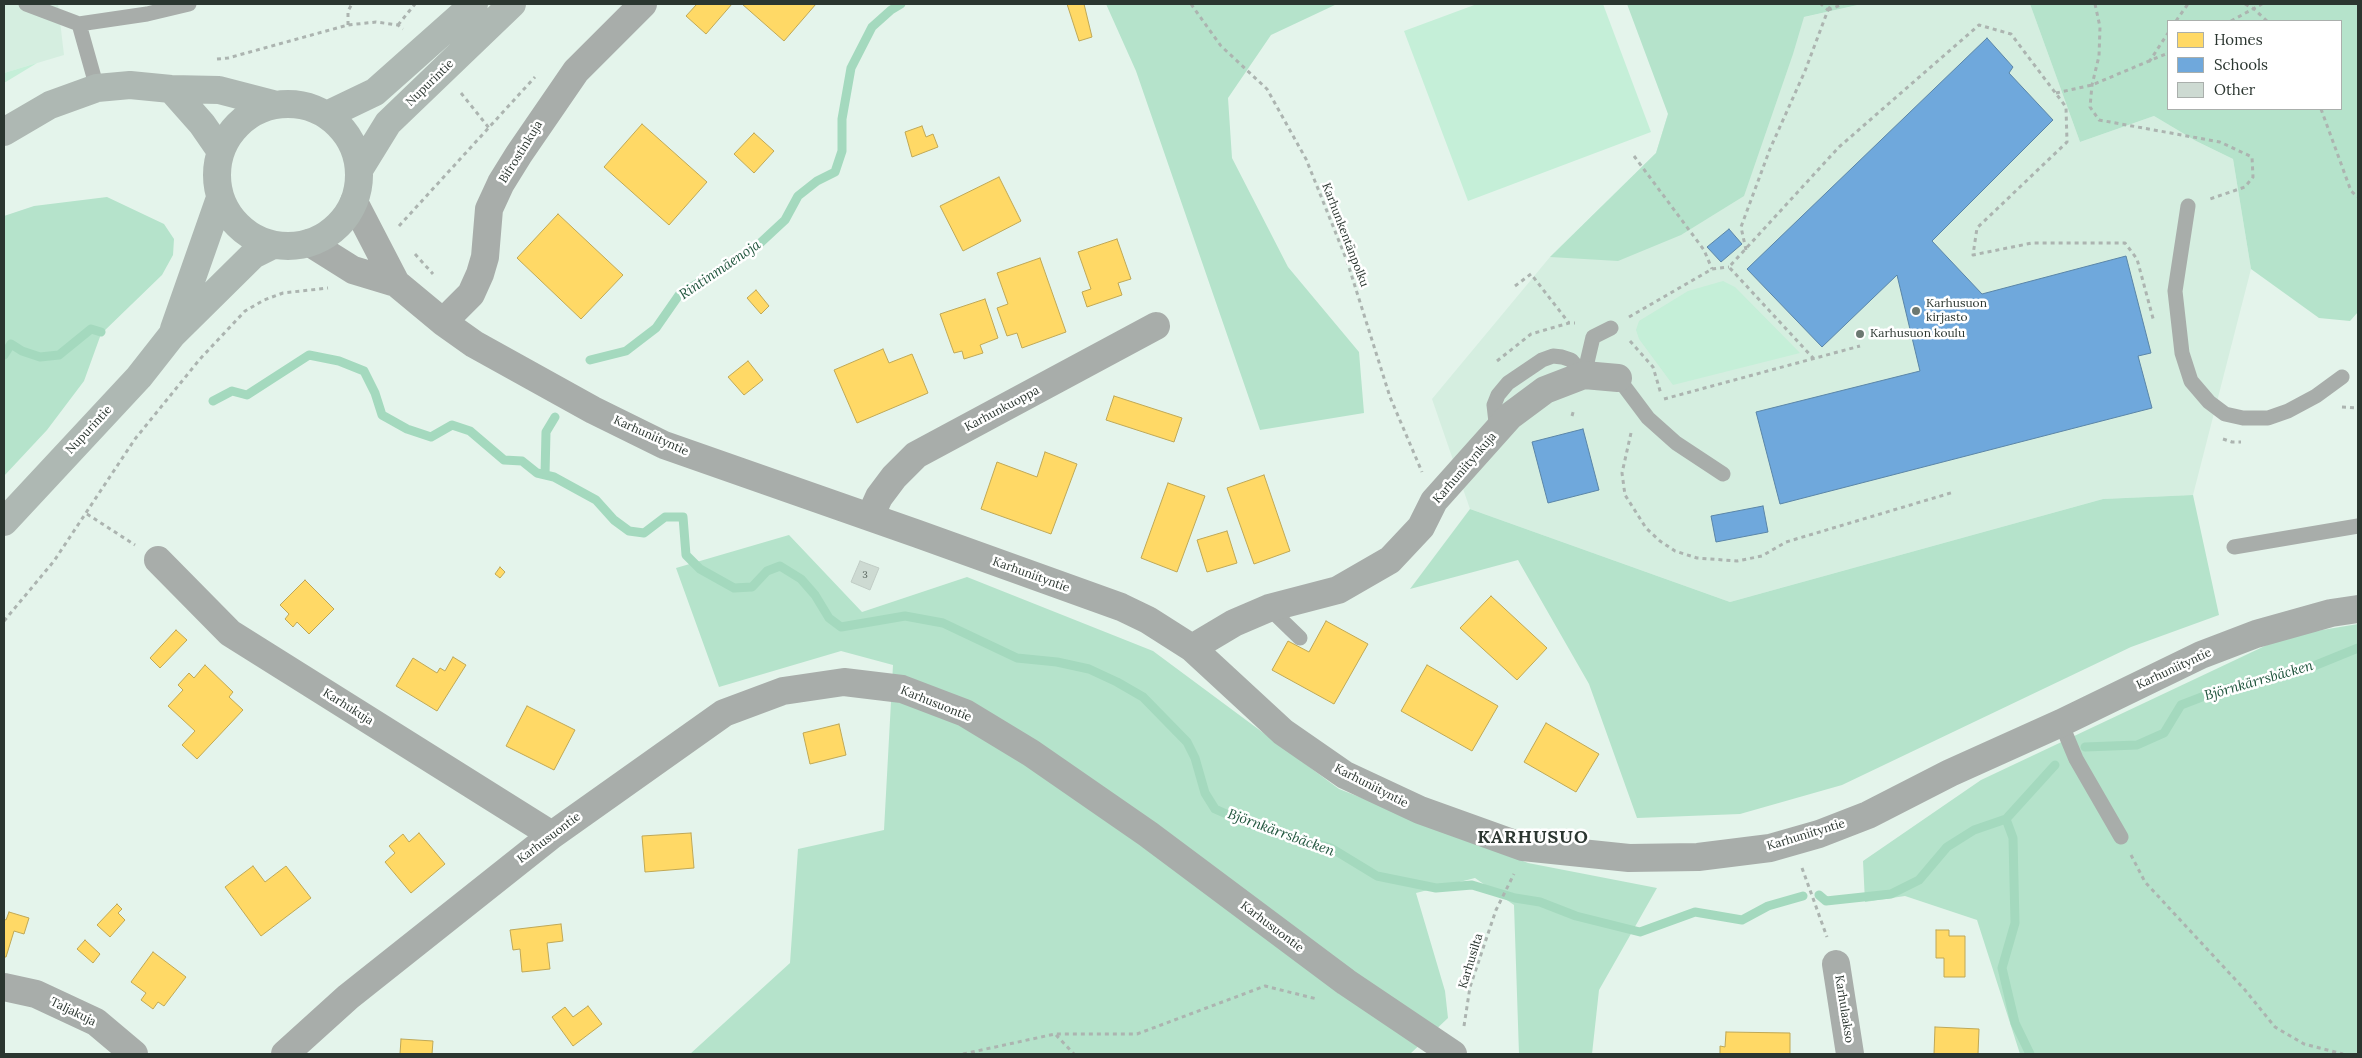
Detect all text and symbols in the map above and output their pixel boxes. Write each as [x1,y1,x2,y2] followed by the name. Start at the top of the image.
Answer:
[2167,20,2342,110] legend
[2214,30,2263,49] text: Homes
[2214,55,2268,74] text: Schools
[403,57,457,109] street label: Nupurintie
[2214,80,2255,99] text: Other
[496,118,546,186] street label: Bifrostinkuja
[1318,181,1372,289] street label: Karhunkentänpolku
[676,237,764,303] water label: Rintinmäenoja
[1926,297,1987,325] place label: Karhusuon kirjasto
[1910,305,1922,317] marker: Karhusuon kirjasto
[1870,327,1965,341] place label: Karhusuon koulu
[1854,328,1866,340] marker: Karhusuon koulu
[962,383,1042,435] street label: Karhunkuoppa
[63,403,115,457] street label: Nupurintie
[611,413,691,459] street label: Karhuniityntie
[1430,430,1500,506] street label: Karhuniitynkuja
[991,554,1071,596] street label: Karhuniityntie
[862,569,868,581] house number: 3
[2134,645,2214,693] street label: Karhuniityntie
[2203,657,2315,705] water label: Björnkärrsbäcken
[898,683,974,725] street label: Karhusuontie
[320,686,376,728] street label: Karhukuja
[1332,761,1410,811] street label: Karhuniityntie
[1225,806,1337,860] water label: Björnkärrsbäcken
[515,810,583,866] street label: Karhusuontie
[1765,816,1847,854] street label: Karhuniityntie
[1476,827,1590,849] district label: KARHUSUO
[1238,899,1306,955] street label: Karhusuontie
[1456,932,1486,990] street label: Karhusilta
[1832,974,1856,1044] street label: Karhulaakso
[48,995,98,1029] street label: Taljakuja

